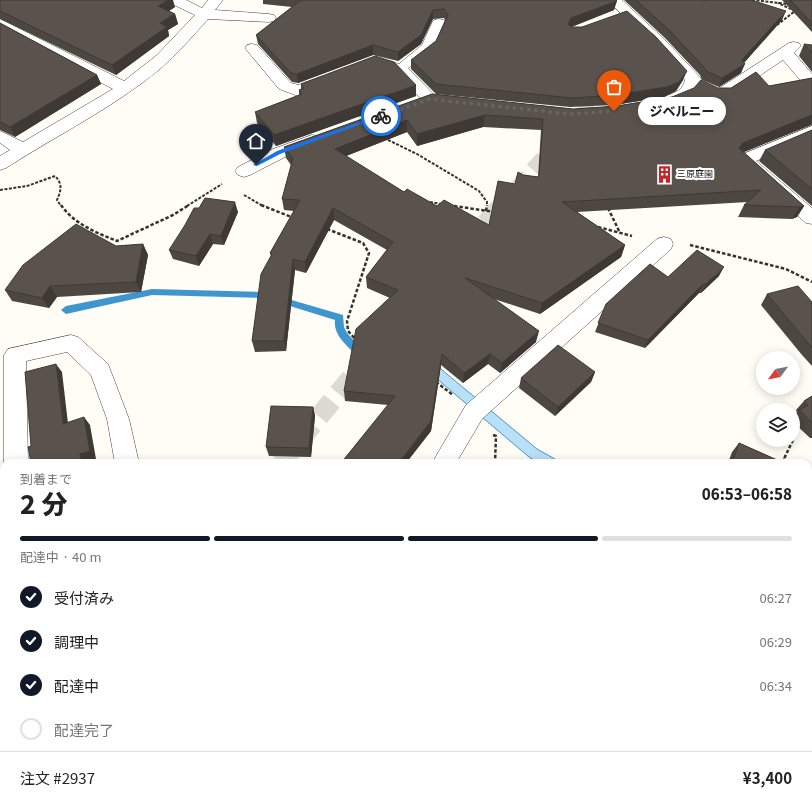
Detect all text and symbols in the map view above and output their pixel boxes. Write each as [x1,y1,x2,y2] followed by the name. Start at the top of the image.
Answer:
[597,70,631,111] pin
[603,76,625,98] icon: bag
[361,96,401,136] courier
[638,97,726,125] callout: ジベルニー
[649,101,715,120] text: ジベルニー
[370,105,392,127] icon: bike
[239,124,273,165] pin
[245,130,267,152] icon: home
[654,164,674,184] building icon: 三原庭園
[677,167,713,180] place label: 三原庭園
[756,351,800,395] north arrow
[756,351,800,447] map controls
[756,403,800,447] button: layers
[20,469,72,488] text: 到着まで
[702,483,792,504] text: 06:53–06:58
[20,484,68,521] text: 2 分
[20,547,102,566] text: 配達中 · 40 m
[20,586,42,608] icon: check
[54,587,114,608] text: 受付済み
[760,588,792,607] text: 06:27
[20,630,42,652] icon: check
[54,631,99,652] text: 調理中
[760,632,792,651] text: 06:29
[20,674,42,696] icon: check
[54,675,99,696] text: 配達中
[760,676,792,695] text: 06:34
[54,719,114,740] text: 配達完了
[20,767,95,788] text: 注文 #2937
[743,767,792,788] text: ¥3,400

